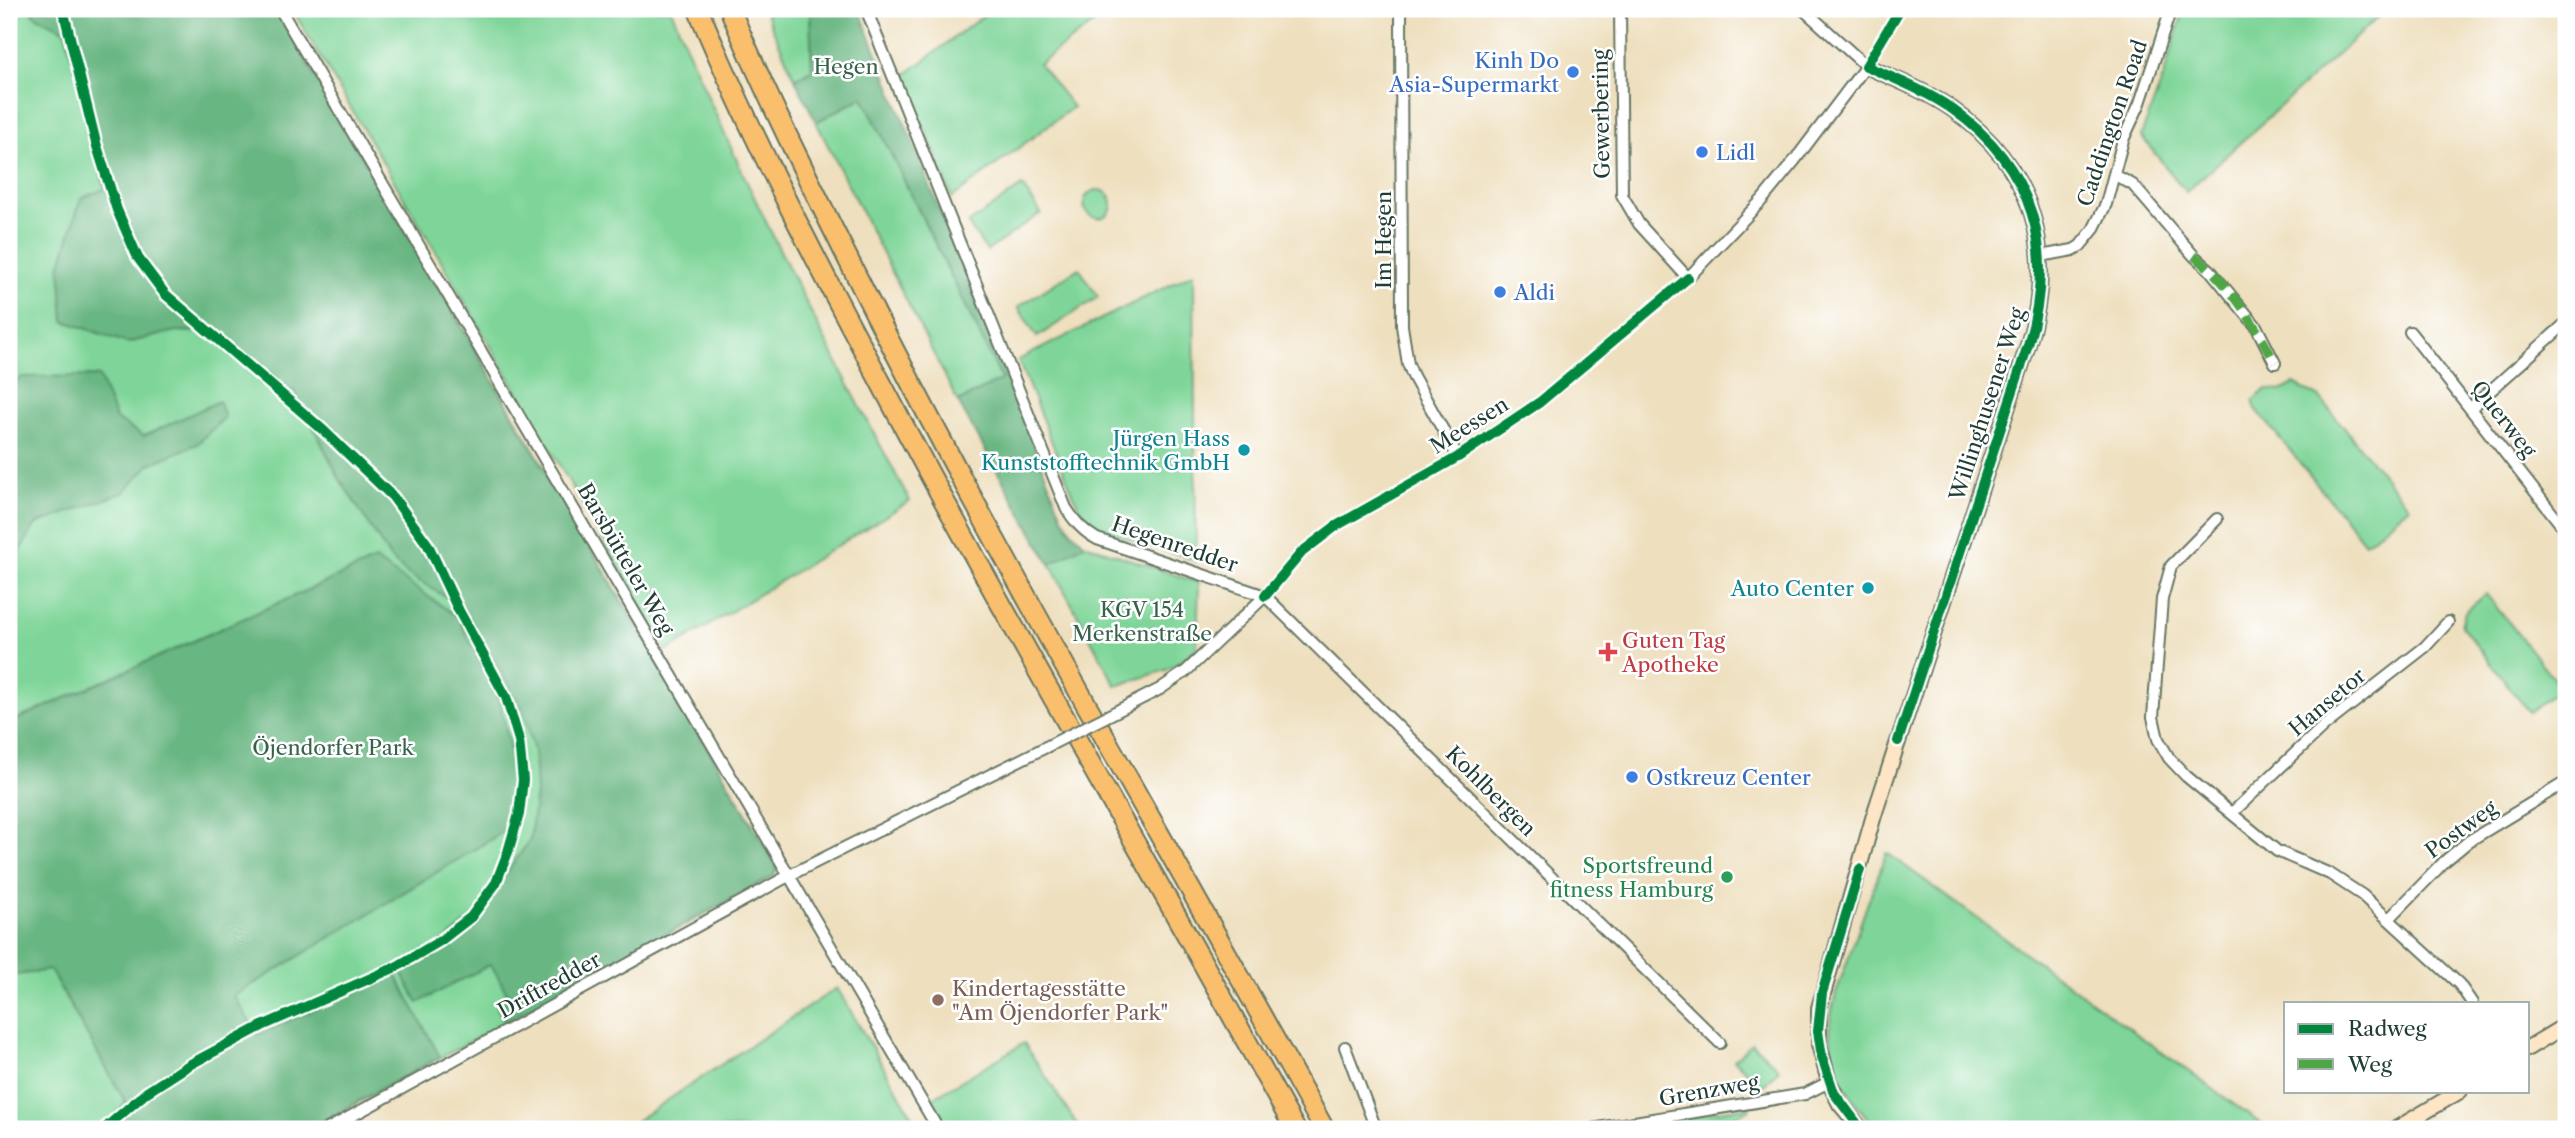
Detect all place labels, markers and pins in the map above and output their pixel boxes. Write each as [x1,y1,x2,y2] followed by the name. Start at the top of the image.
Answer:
[1388,48,1560,97] place label: Kinh Do Asia-Supermarkt
[1565,64,1581,80] marker: Kinh Do Asia-Supermarkt
[1716,140,1755,165] place label: Lidl
[1694,144,1710,160] marker: Lidl
[1513,280,1555,305] place label: Aldi
[1492,284,1508,300] marker: Aldi
[981,426,1230,475] place label: Jürgen Hass Kunststofftechnik GmbH
[1236,442,1252,458] marker: Jürgen Hass Kunststofftechnik GmbH
[1730,576,1854,601] place label: Auto Center
[1860,580,1876,596] marker: Auto Center
[1621,628,1726,677] place label: Guten Tag Apotheke
[1600,644,1616,660] marker: Guten Tag Apotheke
[1646,765,1811,790] place label: Ostkreuz Center
[1624,769,1640,785] marker: Ostkreuz Center
[1550,853,1714,902] place label: Sportsfreund fitness Hamburg
[1719,869,1735,885] marker: Sportsfreund fitness Hamburg
[952,976,1168,1025] place label: Kindertagesstätte "Am Öjendorfer Park"
[930,992,946,1008] marker: Kindertagesstätte "Am Öjendorfer Park"

